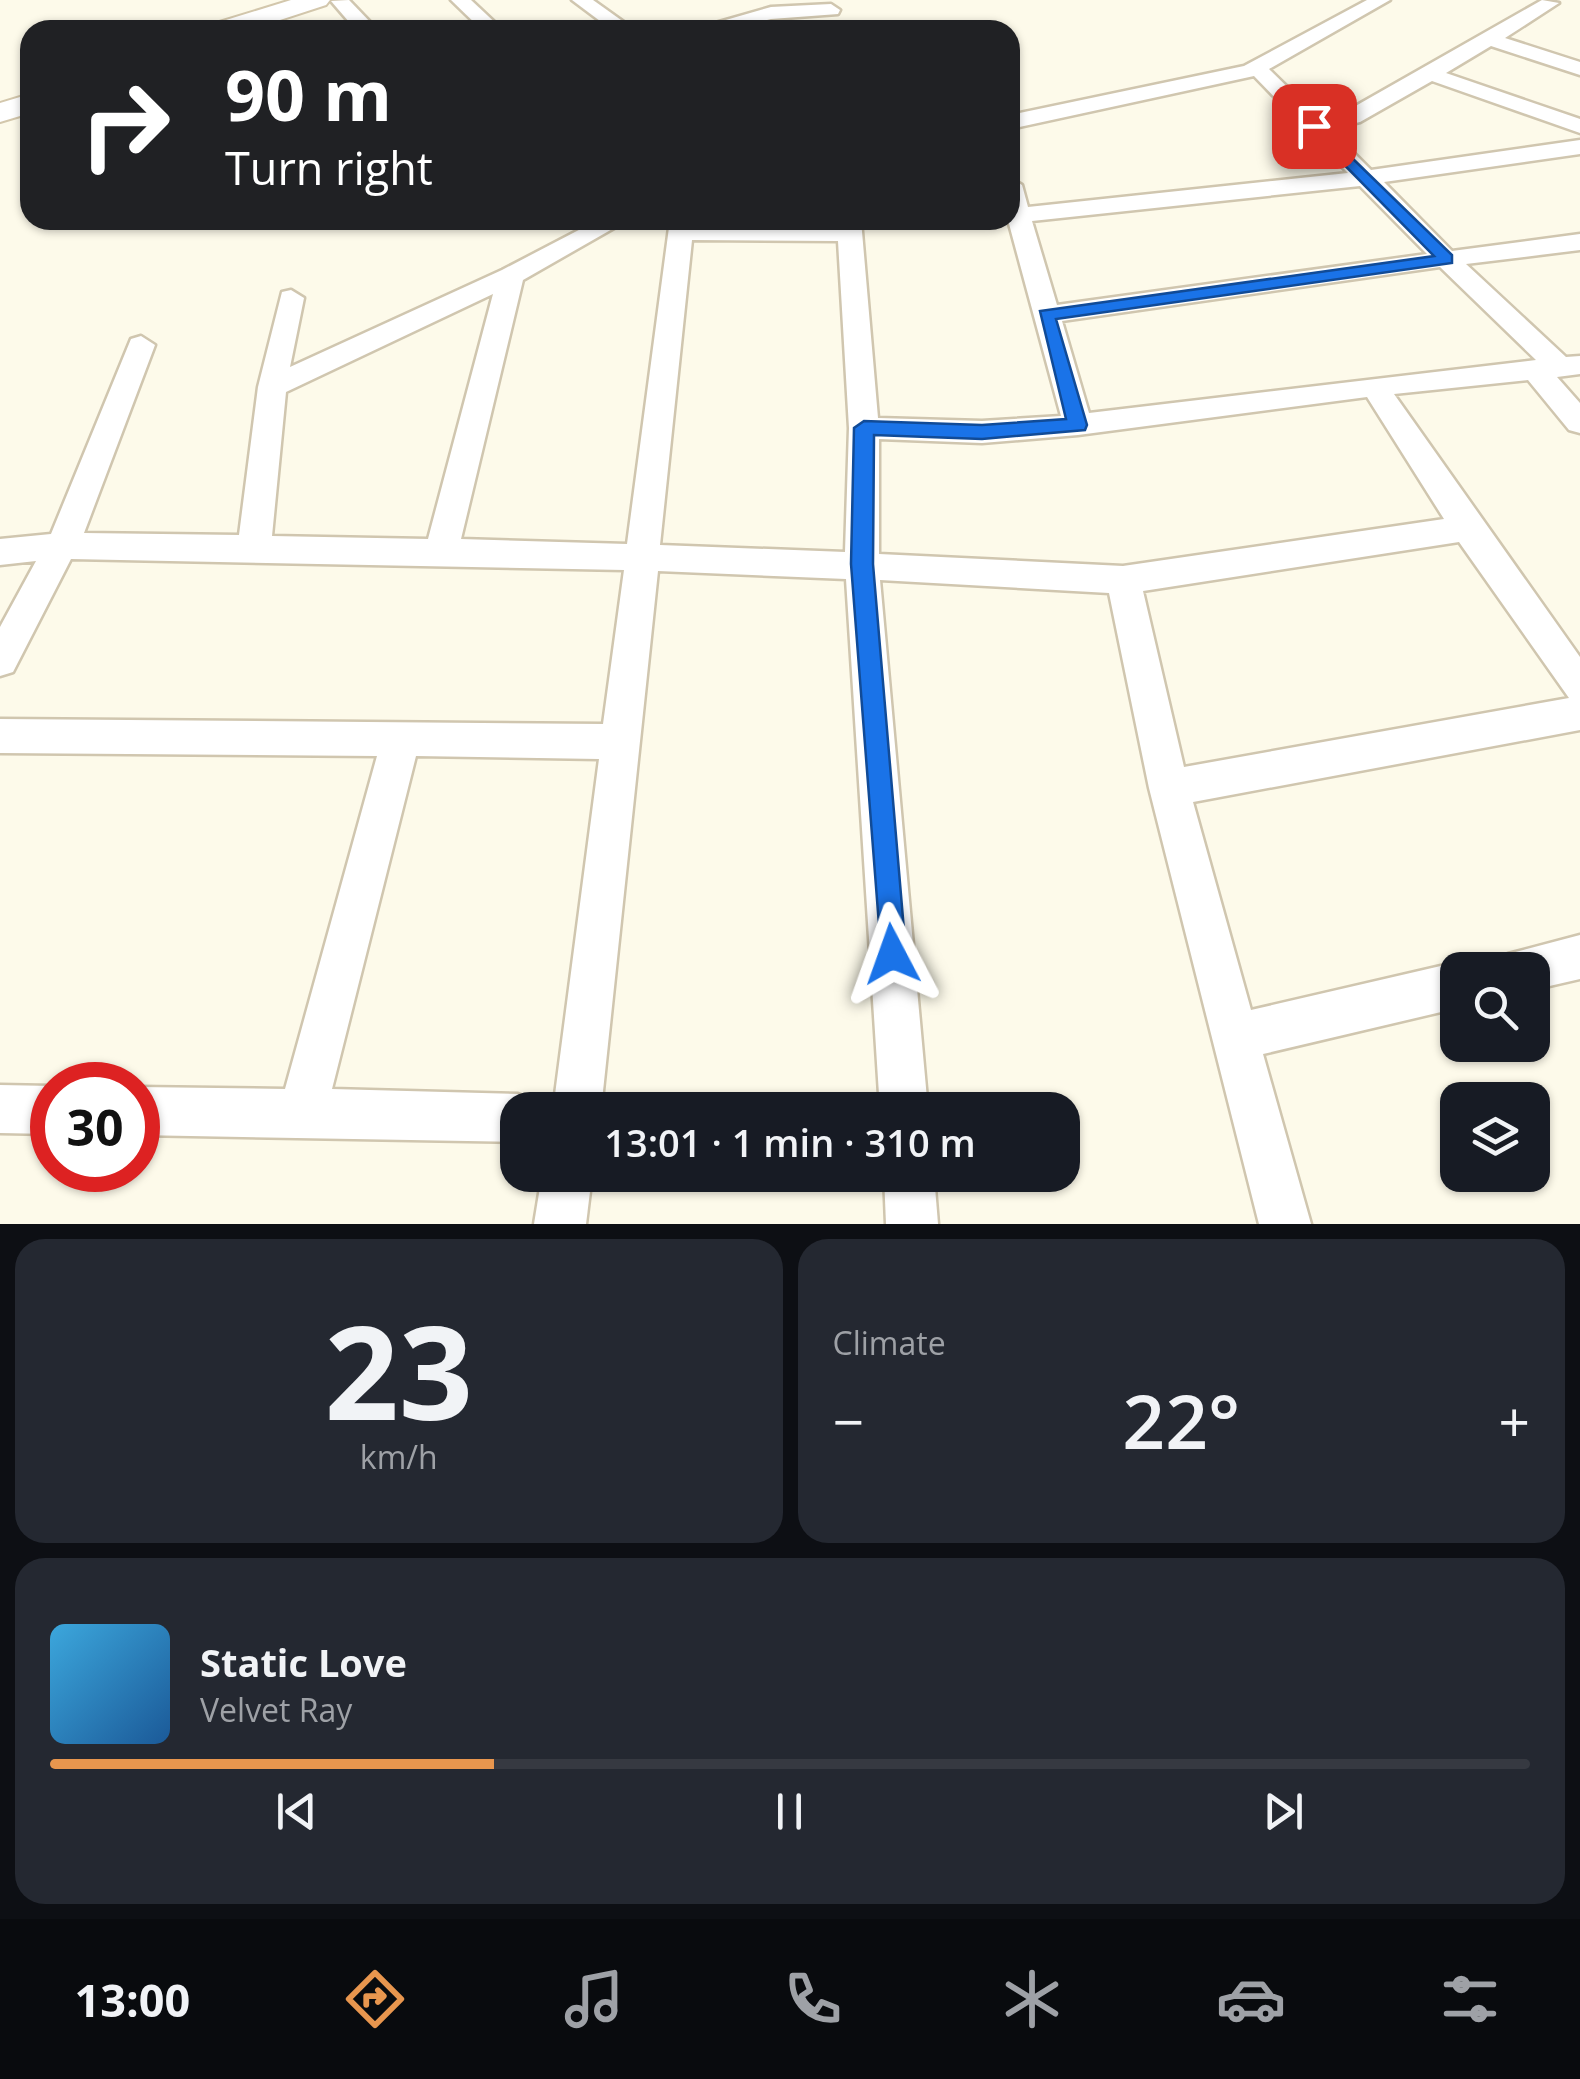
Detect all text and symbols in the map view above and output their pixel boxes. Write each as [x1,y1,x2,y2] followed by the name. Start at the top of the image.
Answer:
[225,46,392,142] text: 90 m
[60,60,190,190] icon: right
[1272,84,1357,169] pin
[1287,99,1342,154] icon: arrive
[225,137,433,198] text: Turn right
[840,902,944,1006] position arrow
[1440,952,1550,1192] map controls
[1440,952,1550,1062] button: search
[30,1062,160,1192] speed limit sign: 30
[1440,1082,1550,1192] button: layers
[604,1116,976,1168] text: 13:01 · 1 min · 310 m
[324,1281,473,1458] text: 23
[833,1321,946,1364] text: Climate
[1122,1369,1240,1471] text: 22°
[833,1383,864,1458] text: −
[1499,1383,1530,1458] text: +
[360,1435,438,1478] text: km/h
[200,1636,407,1688] text: Static Love
[200,1688,352,1731] text: Velvet Ray
[269,1784,324,1839] icon: previous
[762,1784,817,1839] icon: pause
[1256,1784,1311,1839] icon: next
[340,1964,410,2034] icon: directions
[559,1964,629,2034] icon: music
[778,1964,848,2034] icon: phone
[997,1964,1067,2034] icon: climate
[1216,1964,1286,2034] icon: car
[1435,1964,1505,2034] icon: filters
[75,1969,190,2030] text: 13:00

